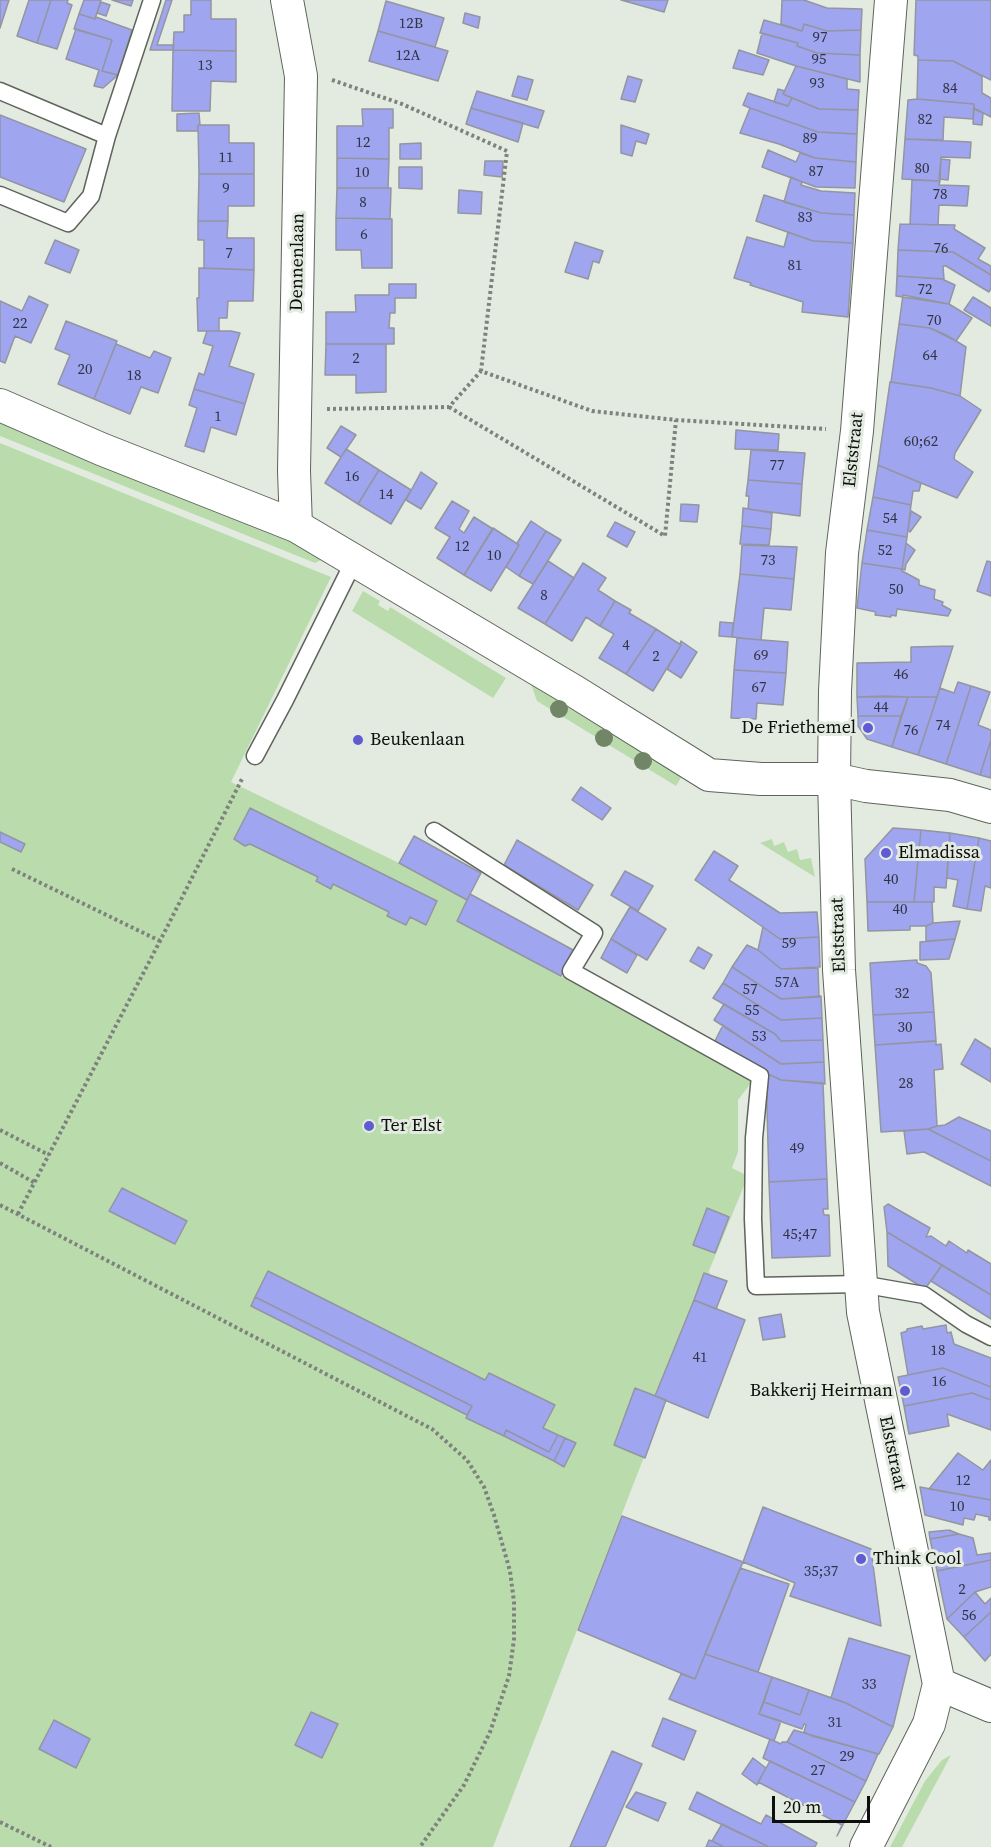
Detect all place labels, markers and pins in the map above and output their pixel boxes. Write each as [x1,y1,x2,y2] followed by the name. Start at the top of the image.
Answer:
[741,717,856,739] place label: De Friethemel
[861,721,875,735] marker: De Friethemel
[370,729,465,751] place label: Beukenlaan
[351,733,365,747] marker: Beukenlaan
[898,842,980,864] place label: Elmadissa
[879,846,893,860] marker: Elmadissa
[381,1115,441,1137] place label: Ter Elst
[362,1119,376,1133] marker: Ter Elst
[750,1380,893,1402] place label: Bakkerij Heirman
[898,1384,912,1398] marker: Bakkerij Heirman
[873,1548,961,1570] place label: Think Cool
[854,1552,868,1566] marker: Think Cool

